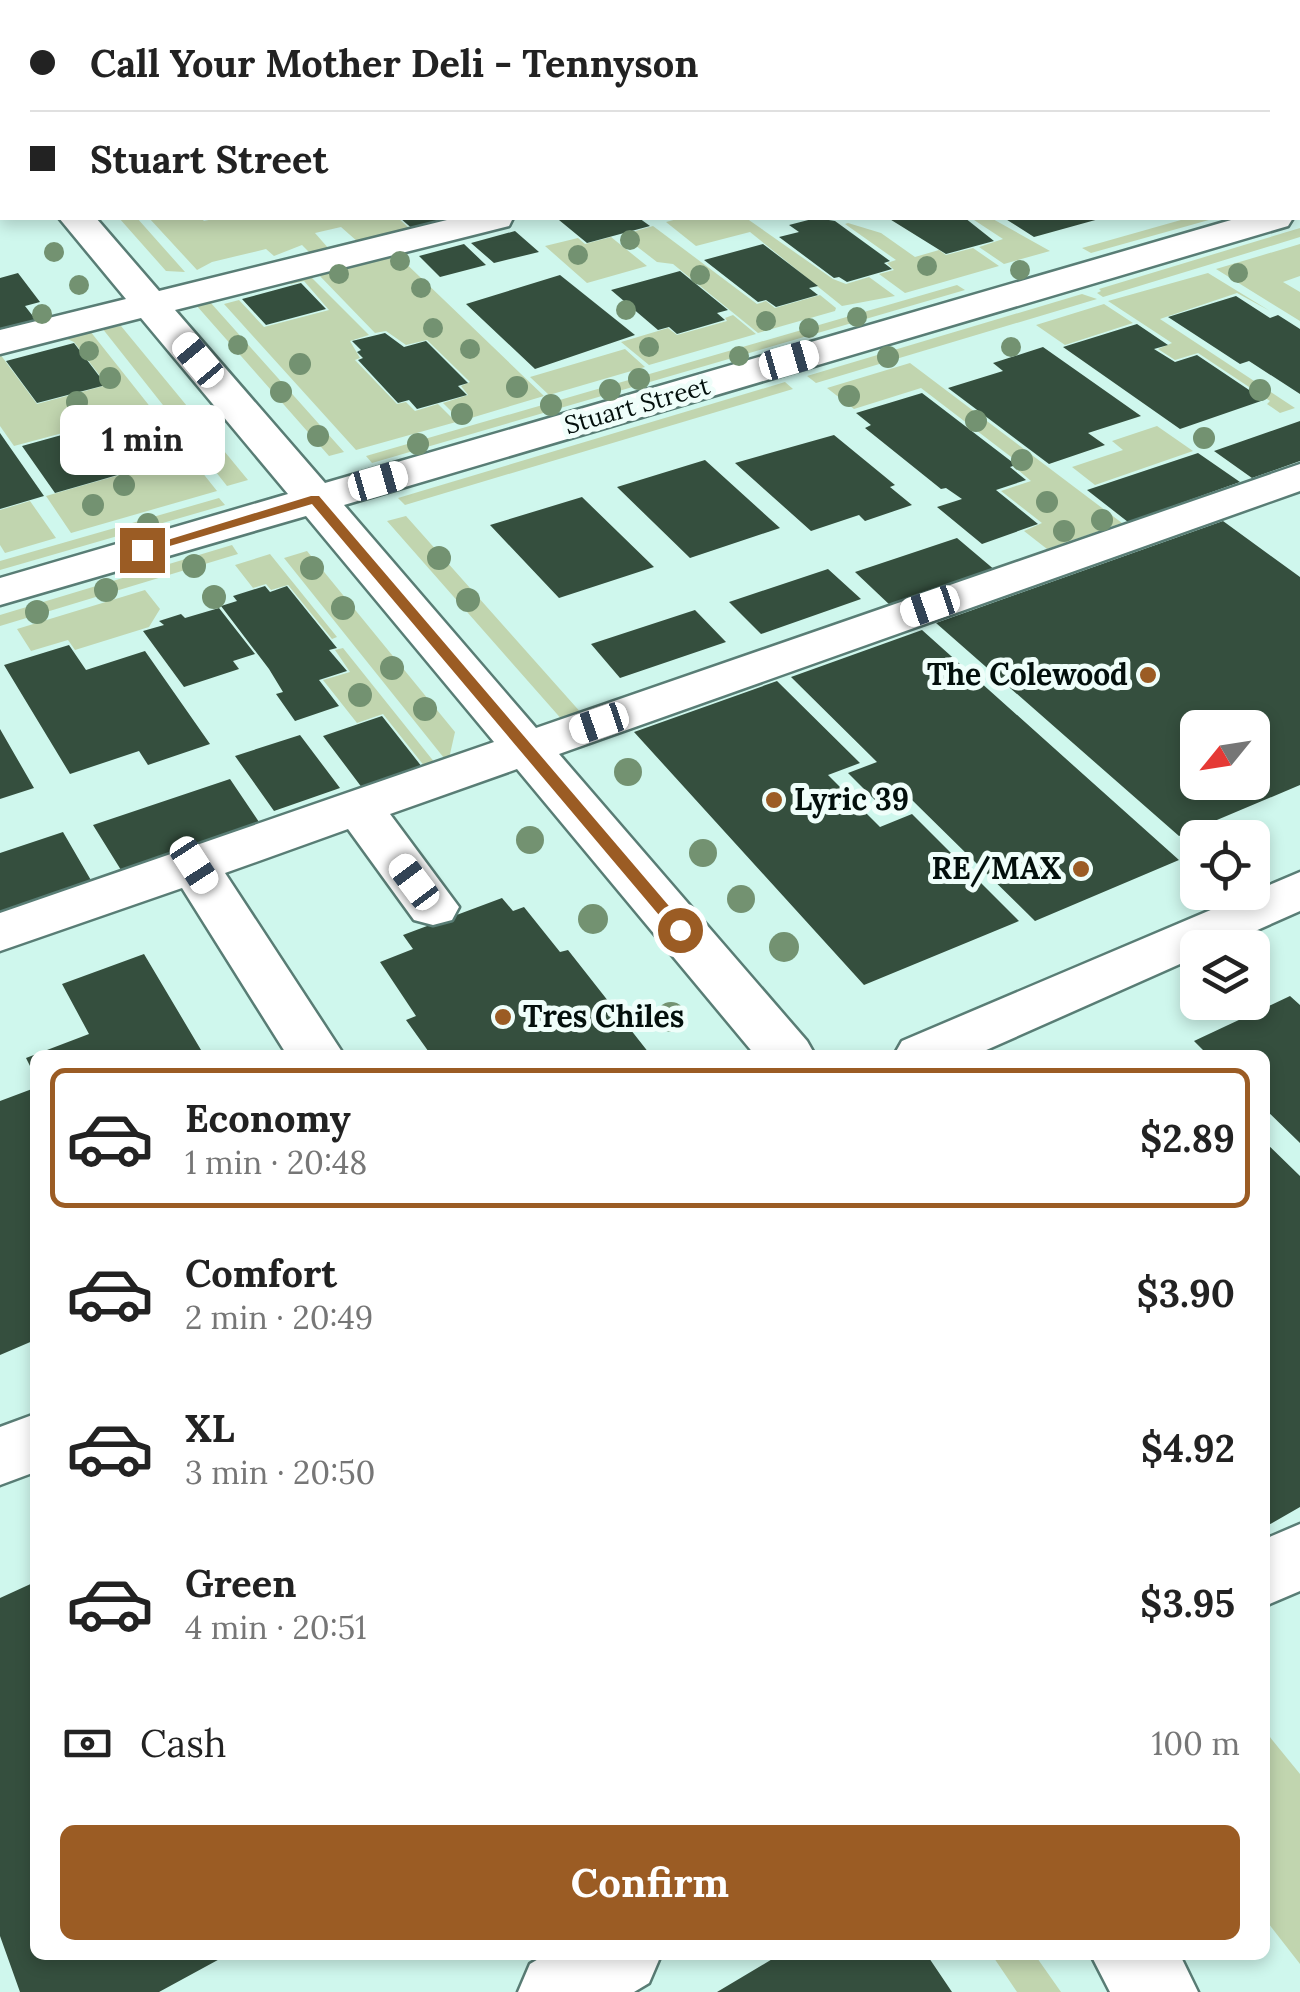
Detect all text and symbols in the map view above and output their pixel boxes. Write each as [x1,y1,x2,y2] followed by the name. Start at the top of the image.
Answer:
[90,39,698,87] text: Call Your Mother Deli - Tennyson
[90,135,328,183] text: Stuart Street
[167,327,229,393] car
[756,337,822,383] car
[561,369,714,441] street label: Stuart Street
[59,405,224,475] callout: 1 min
[102,419,183,460] text: 1 min
[345,458,411,504] car
[120,528,165,573] route end
[897,582,963,630] car
[927,655,1128,693] place label: The Colewood
[1137,664,1159,686] marker: The Colewood
[566,699,632,747] car
[1180,710,1270,800] north arrow
[1180,710,1270,1020] map controls
[794,780,909,819] place label: Lyric 39
[763,789,785,811] marker: Lyric 39
[1180,820,1270,910] button: locate
[165,832,223,898] car
[384,849,444,915] car
[931,849,1061,888] place label: RE/MAX
[1070,858,1092,880] marker: RE/MAX
[658,908,703,953] route start
[1180,930,1270,1020] button: layers
[523,997,684,1035] place label: Tres Chiles
[492,1006,514,1028] marker: Tres Chiles
[65,1093,155,1183] icon: car
[185,1094,351,1142] text: Economy
[1140,1114,1235,1162] text: $2.89
[185,1142,367,1183] text: 1 min · 20:48
[65,1248,155,1338] icon: car
[185,1249,337,1297] text: Comfort
[1136,1269,1235,1317] text: $3.90
[185,1297,373,1338] text: 2 min · 20:49
[65,1403,155,1493] icon: car
[185,1404,235,1452] text: XL
[1141,1424,1235,1472] text: $4.92
[185,1452,375,1493] text: 3 min · 20:50
[65,1558,155,1648] icon: car
[185,1559,297,1607] text: Green
[1140,1579,1235,1627] text: $3.95
[185,1607,367,1648] text: 4 min · 20:51
[60,1716,115,1771] icon: cash
[140,1719,227,1767] text: Cash
[1152,1723,1240,1764] text: 100 m
[60,1825,1240,1940] button: Confirm

